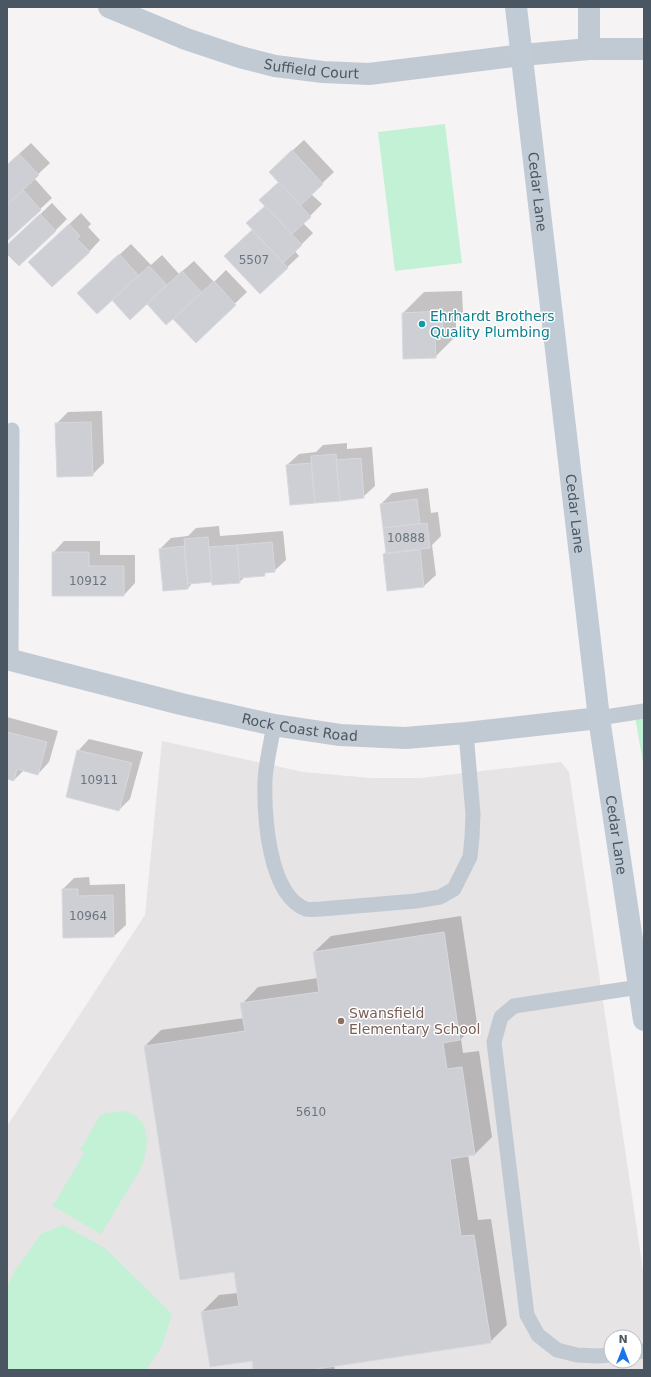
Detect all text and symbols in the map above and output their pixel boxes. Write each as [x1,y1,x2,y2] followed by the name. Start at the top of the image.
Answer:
[262,55,360,82] street label: Suffield Court
[525,151,550,232] street label: Cedar Lane
[239,253,269,267] house number: 5507
[430,308,555,340] place label: Ehrhardt Brothers Quality Plumbing
[417,319,427,329] marker: Ehrhardt Brothers Quality Plumbing
[563,473,588,554] street label: Cedar Lane
[387,531,425,545] house number: 10888
[69,574,107,588] house number: 10912
[240,710,358,744] street label: Rock Coast Road
[80,773,118,787] house number: 10911
[603,794,630,876] street label: Cedar Lane
[69,909,107,923] house number: 10964
[349,1005,481,1037] place label: Swansfield Elementary School
[336,1016,346,1026] marker: Swansfield Elementary School
[296,1105,326,1119] house number: 5610
[603,1329,643,1369] north arrow
[618,1333,628,1346] text: N

